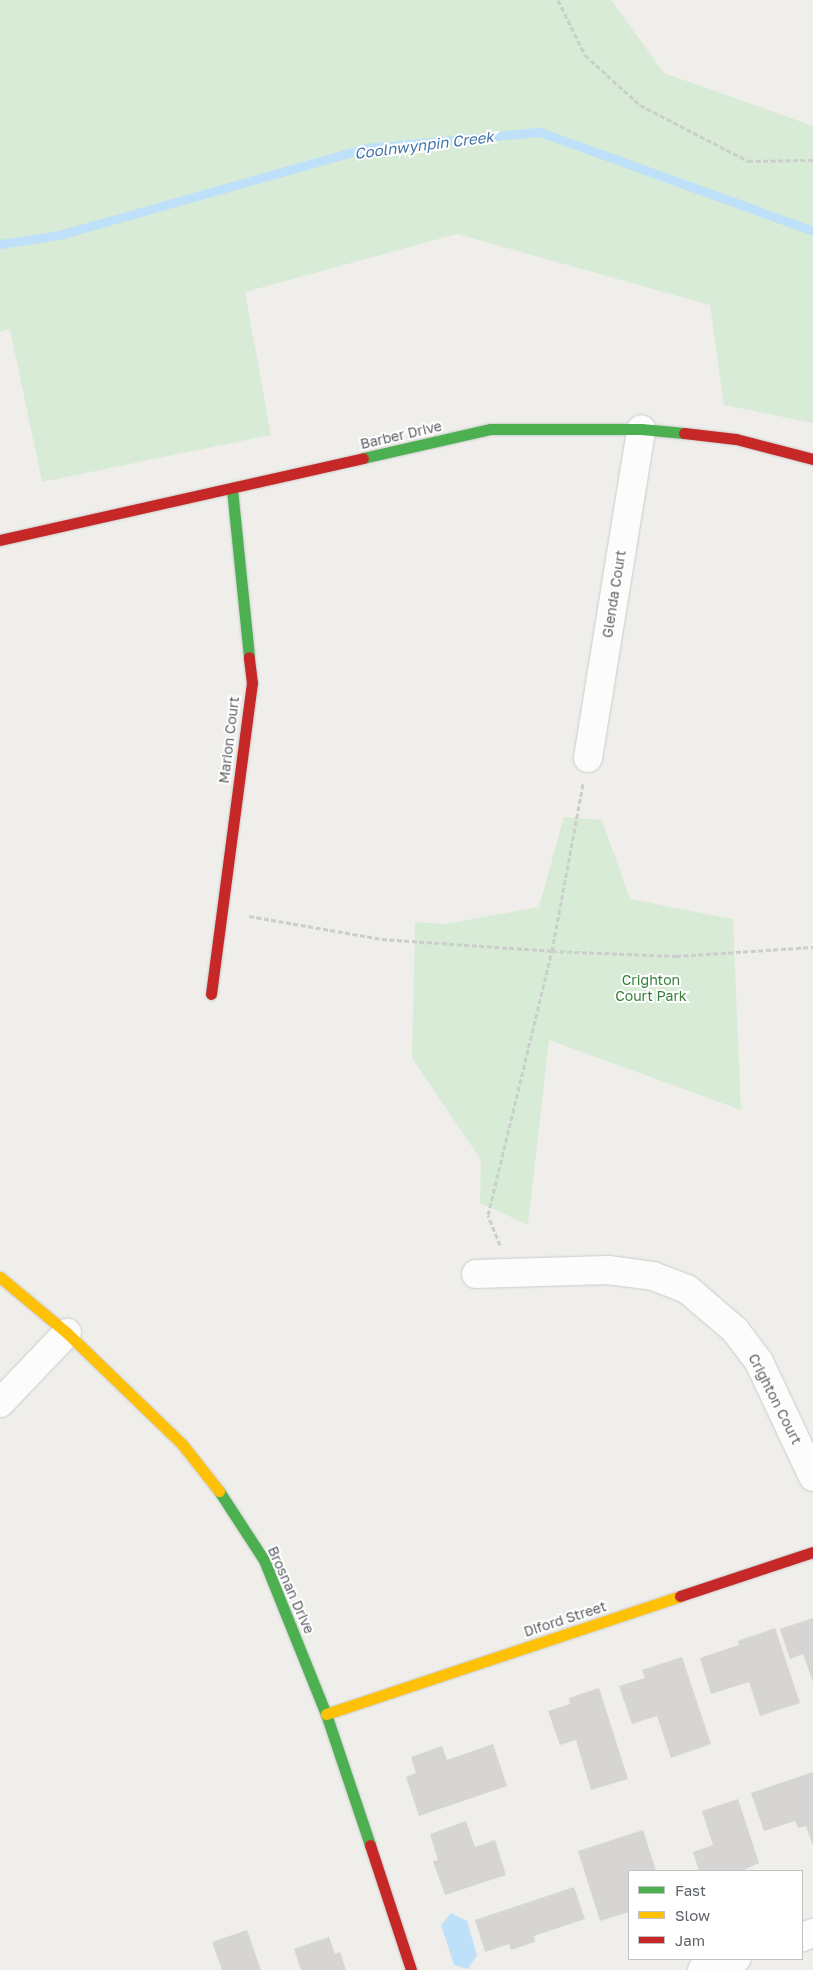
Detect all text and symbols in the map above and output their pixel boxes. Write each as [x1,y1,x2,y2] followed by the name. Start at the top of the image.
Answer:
[353,128,495,162] water label: Coolnwynpin Creek
[359,417,443,453] street label: Barber Drive
[599,549,629,639] street label: Glenda Court
[215,696,243,784] street label: Marion Court
[615,972,687,1004] park label: Crighton Court Park
[745,1351,805,1447] street label: Crighton Court
[264,1544,318,1636] street label: Brosnan Drive
[522,1598,608,1640] street label: Diford Street
[628,1870,803,1960] legend
[675,1881,706,1899] text: Fast
[675,1906,710,1924] text: Slow
[675,1931,705,1949] text: Jam

